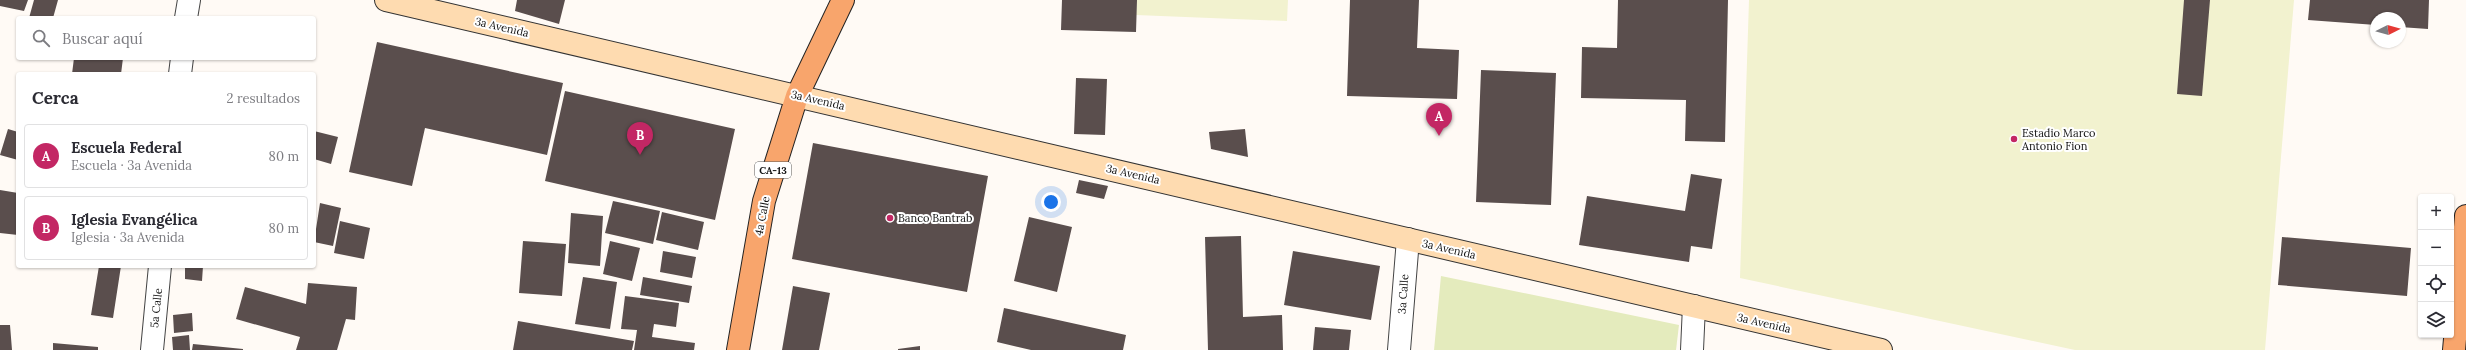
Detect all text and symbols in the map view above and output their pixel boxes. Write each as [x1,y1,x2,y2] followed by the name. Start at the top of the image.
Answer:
[2370,12,2406,48] north arrow
[474,14,531,40] street label: 3a Avenida
[16,16,316,60] search box
[30,27,52,49] icon: search
[62,29,143,48] text: Buscar aquí
[32,87,79,109] text: Cerca
[790,87,847,113] street label: 3a Avenida
[227,90,300,107] text: 2 resultados
[1426,103,1452,136] pin: A
[627,122,653,155] pin: B
[2021,126,2096,153] place label: Estadio Marco Antonio Fion
[2009,134,2019,144] marker: Estadio Marco Antonio Fion
[71,138,182,157] text: Escuela Federal
[42,148,50,165] text: A
[269,148,299,165] text: 80 m
[71,157,192,174] text: Escuela · 3a Avenida
[1105,161,1162,187] street label: 3a Avenida
[755,162,791,178] road number: CA-13
[1041,192,1061,212] your location
[2418,194,2454,338] map controls
[2418,194,2454,230] button: +
[751,195,773,237] street label: 4a Calle
[71,210,198,229] text: Iglesia Evangélica
[898,211,972,225] place label: Banco Bantrab
[885,213,895,223] marker: Banco Bantrab
[42,220,50,237] text: B
[269,220,299,237] text: 80 m
[71,229,185,246] text: Iglesia · 3a Avenida
[2418,230,2454,266] button: −
[1421,236,1478,262] street label: 3a Avenida
[2418,266,2454,302] button: locate
[1395,274,1411,314] street label: 3a Calle
[147,287,165,329] street label: 5a Calle
[2418,302,2454,338] button: layers
[1736,310,1793,336] street label: 3a Avenida

